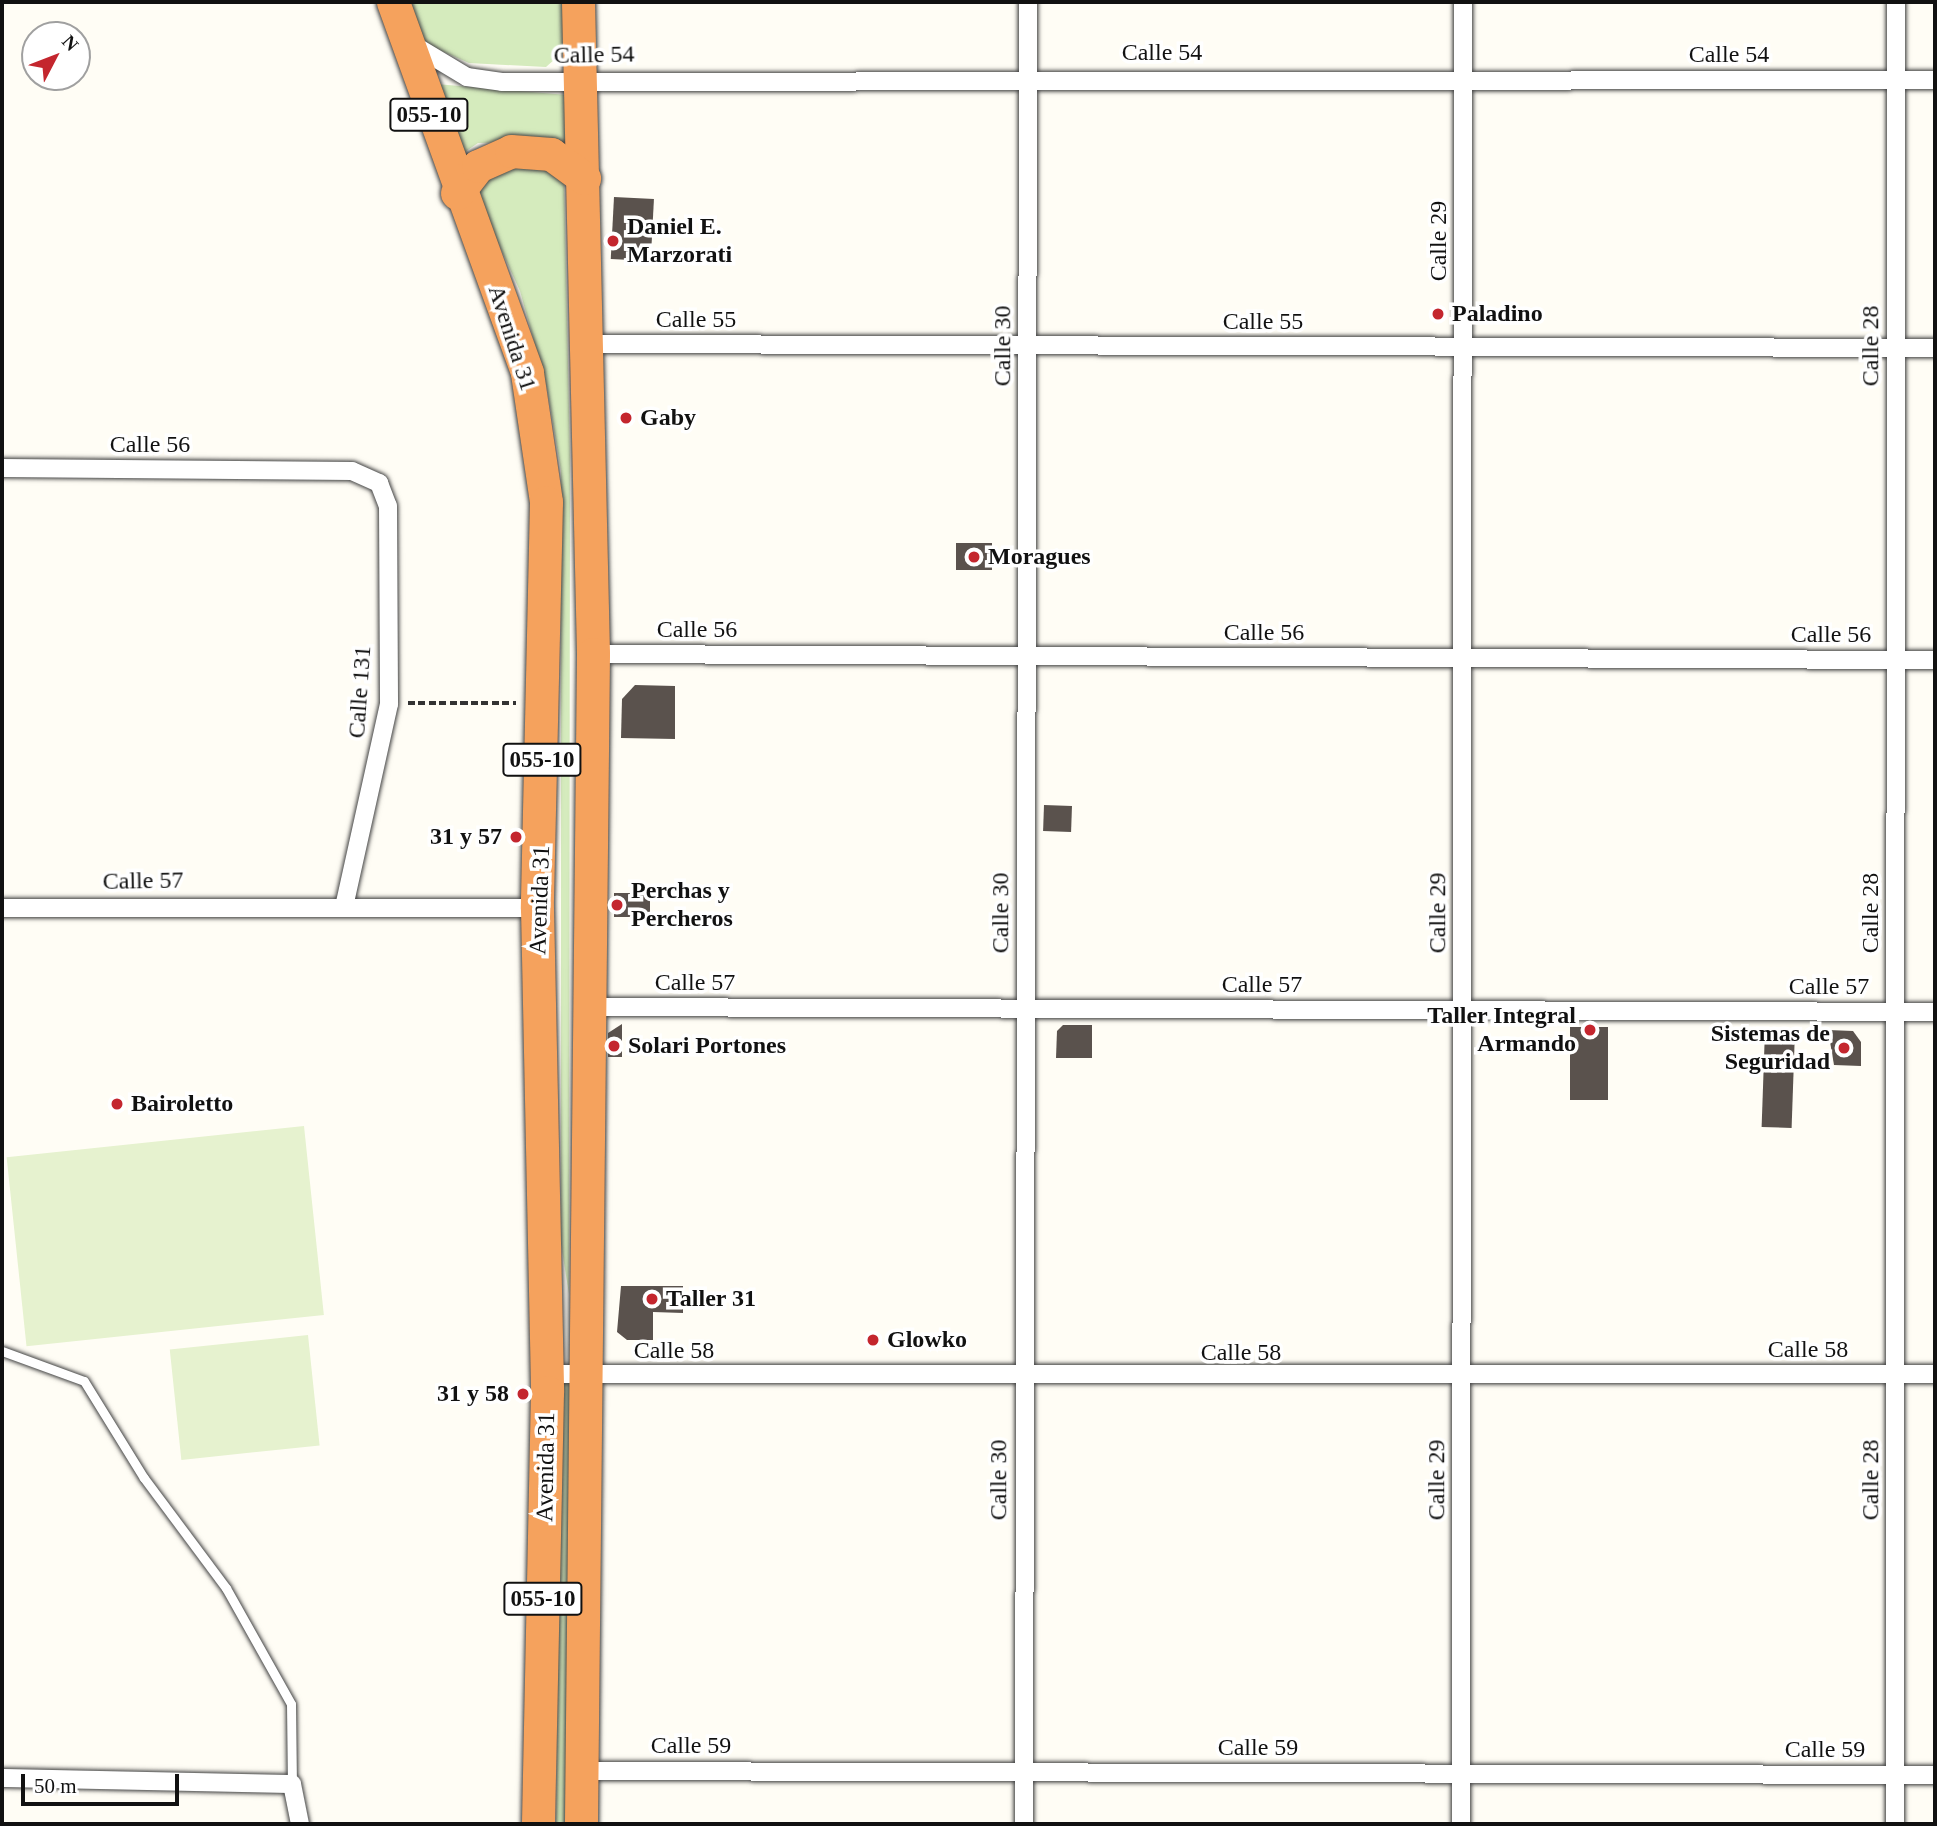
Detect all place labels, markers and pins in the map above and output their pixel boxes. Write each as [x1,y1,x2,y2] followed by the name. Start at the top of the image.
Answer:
[627,213,732,269] place label: Daniel E. Marzorati
[605,233,621,249] marker: Daniel E. Marzorati
[1452,300,1543,328] place label: Paladino
[1430,306,1446,322] marker: Paladino
[640,404,696,432] place label: Gaby
[618,410,634,426] marker: Gaby
[988,543,1091,571] place label: Moragues
[966,549,982,565] marker: Moragues
[430,823,502,851] place label: 31 y 57
[508,829,524,845] marker: 31 y 57
[631,877,733,933] place label: Perchas y Percheros
[609,897,625,913] marker: Perchas y Percheros
[1427,1002,1576,1058] place label: Taller Integral Armando
[1711,1020,1830,1076] place label: Sistemas de Seguridad
[1582,1022,1598,1038] marker: Taller Integral Armando
[628,1032,786,1060] place label: Solari Portones
[606,1038,622,1054] marker: Solari Portones
[1836,1040,1852,1056] marker: Sistemas de Seguridad
[131,1090,233,1118] place label: Bairoletto
[109,1096,125,1112] marker: Bairoletto
[666,1285,756,1313] place label: Taller 31
[644,1291,660,1307] marker: Taller 31
[887,1326,967,1354] place label: Glowko
[865,1332,881,1348] marker: Glowko
[437,1380,509,1408] place label: 31 y 58
[515,1386,531,1402] marker: 31 y 58

